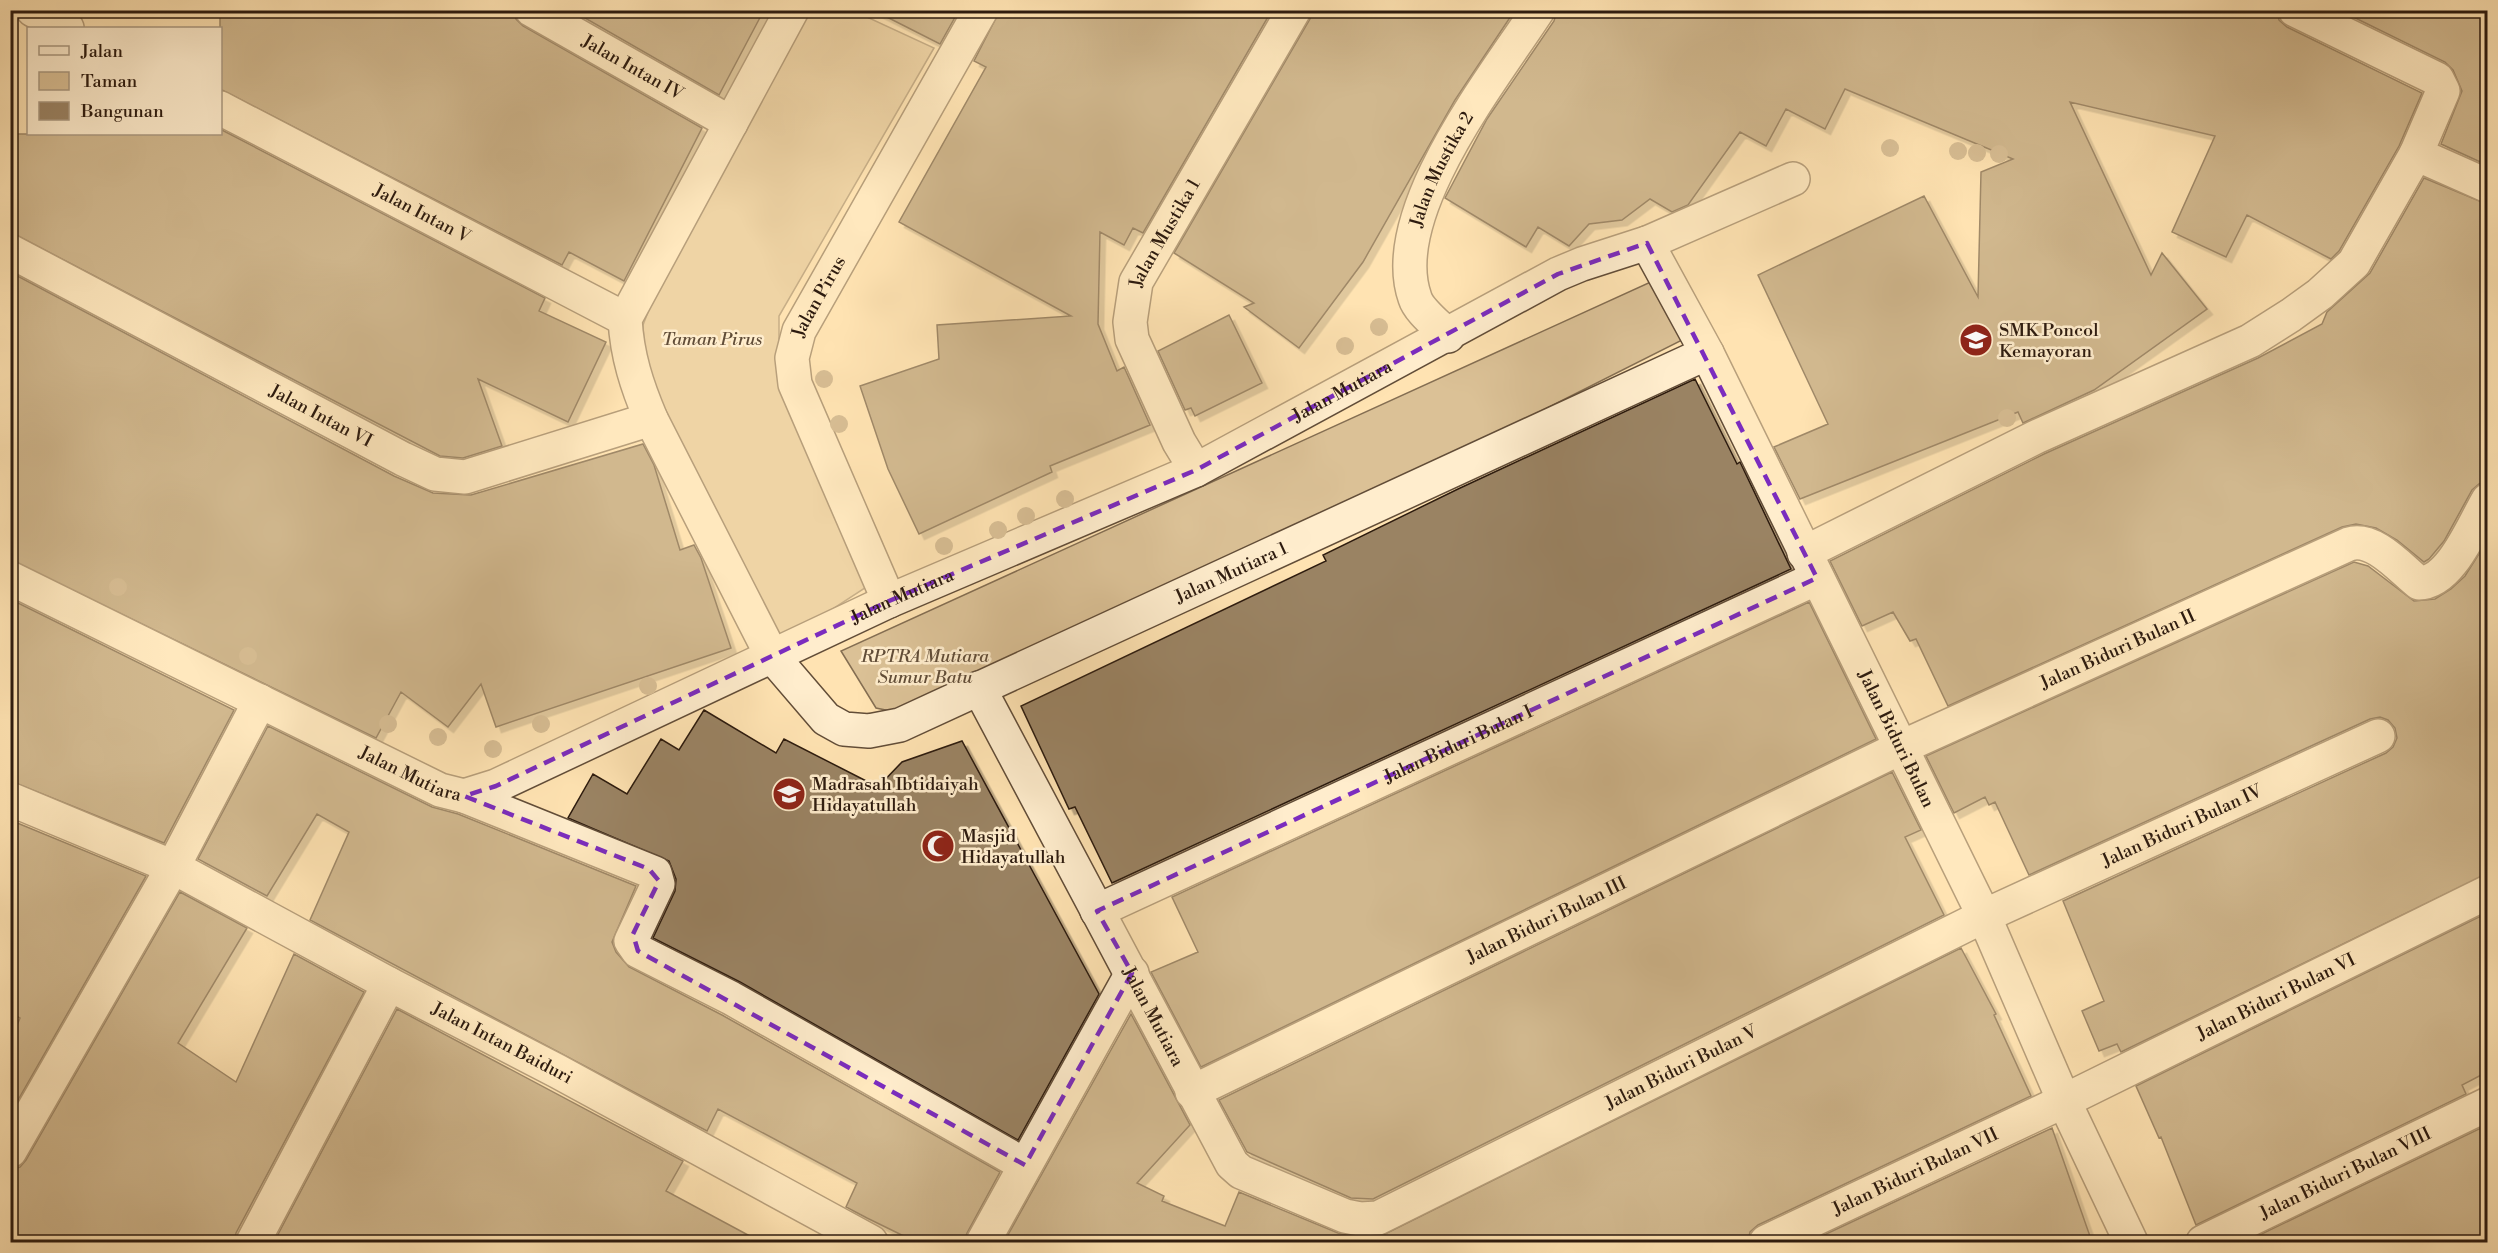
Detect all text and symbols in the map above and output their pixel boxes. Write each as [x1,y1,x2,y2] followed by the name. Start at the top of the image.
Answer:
[27,27,222,135] legend
[577,29,688,105] street label: Jalan Intan IV
[80,40,123,63] text: Jalan
[81,70,138,93] text: Taman
[80,100,164,123] text: Bangunan
[1404,107,1479,231] street label: Jalan Mustika 2
[1124,174,1205,290] street label: Jalan Mustika 1
[369,178,475,248] street label: Jalan Intan V
[786,252,851,340] street label: Jalan Pirus
[1999,319,2099,363] place label: SMK Poncol Kemayoran
[1958,322,1994,358] school or university icon: SMK Poncol Kemayoran
[662,328,763,351] park label: Taman Pirus
[1287,354,1397,428] street label: Jalan Mutiara
[265,379,377,452] street label: Jalan Intan VI
[1170,536,1291,609] street label: Jalan Mutiara 1
[846,563,958,629] street label: Jalan Mutiara
[2035,604,2199,695] street label: Jalan Biduri Bulan II
[860,645,990,689] park label: RPTRA Mutiara Sumur Batu
[1853,665,1940,811] street label: Jalan Biduri Bulan
[1379,700,1536,789] street label: Jalan Biduri Bulan I
[355,740,465,807] street label: Jalan Mutiara
[812,773,979,817] place label: Madrasah Ibtidaiyah Hidayatullah
[771,776,807,812] school or university icon: Madrasah Ibtidaiyah Hidayatullah
[2097,779,2266,873] street label: Jalan Biduri Bulan IV
[961,825,1066,869] place label: Masjid Hidayatullah
[920,828,956,864] mosque icon: Masjid Hidayatullah
[1462,871,1630,969] street label: Jalan Biduri Bulan III
[2192,948,2359,1046] street label: Jalan Biduri Bulan VI
[1117,962,1190,1071] street label: Jalan Mutiara
[427,996,577,1089] street label: Jalan Intan Baiduri
[1600,1019,1761,1115] street label: Jalan Biduri Bulan V
[1828,1122,2002,1221] street label: Jalan Biduri Bulan VII
[2255,1122,2435,1225] street label: Jalan Biduri Bulan VIII

